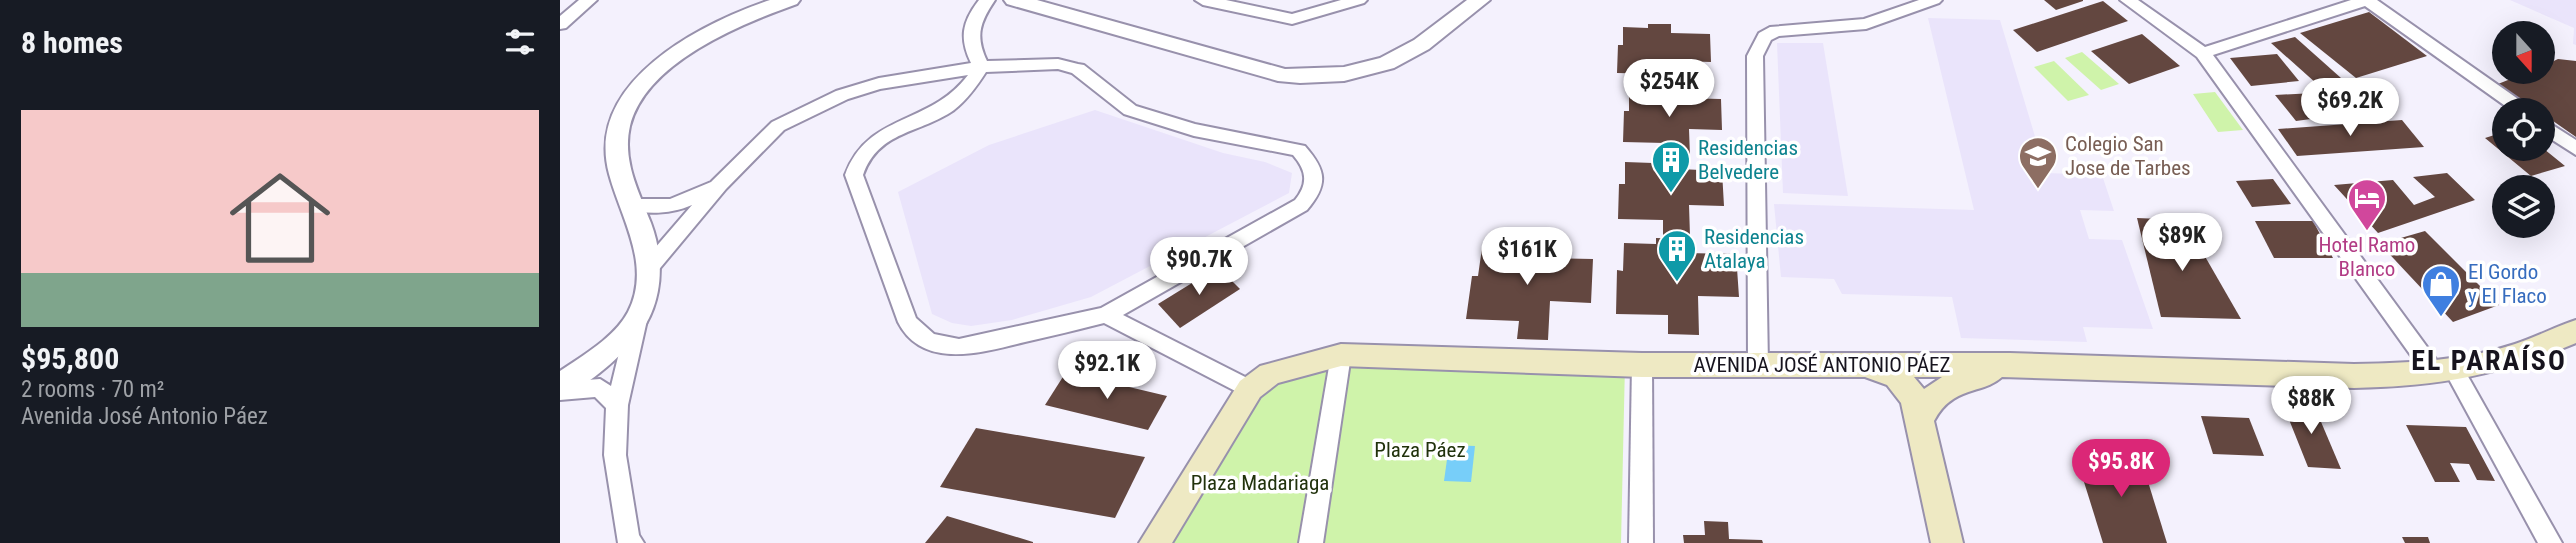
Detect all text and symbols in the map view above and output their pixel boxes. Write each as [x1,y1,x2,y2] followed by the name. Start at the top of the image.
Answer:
[2492,21,2555,84] north arrow
[2492,21,2555,238] map controls
[501,23,539,61] icon: filters
[21,25,123,60] text: 8 homes
[1620,60,1718,119] pin: $254K
[1639,68,1699,95] text: $254K
[2293,78,2407,138] pin: $69.2K
[2317,87,2383,114] text: $69.2K
[2492,98,2555,161] button: locate
[2065,132,2191,180] place label: Colegio San Jose de Tarbes
[2017,135,2059,190] school or university icon: Colegio San Jose de Tarbes
[1698,136,1798,184] place label: Residencias Belvedere
[1650,139,1692,194] building icon: Residencias Belvedere
[217,155,343,281] icon: home
[2492,175,2555,238] button: layers
[2346,177,2388,232] hotel icon: Hotel Ramo Blanco
[2141,214,2223,273] pin: $89K
[2158,222,2206,249] text: $89K
[1704,225,1804,273] place label: Residencias Atalaya
[1478,228,1576,287] pin: $161K
[1656,228,1698,283] building icon: Residencias Atalaya
[2319,233,2415,281] place label: Hotel Ramo Blanco
[1497,236,1557,263] text: $161K
[1142,238,1256,297] pin: $90.7K
[1166,246,1232,273] text: $90.7K
[2468,260,2547,308] place label: El Gordo y El Flaco
[2420,263,2462,318] shop icon: El Gordo y El Flaco
[21,341,119,376] text: $95,800
[1050,342,1164,401] pin: $92.1K
[2411,344,2567,377] district label: EL PARAÍSO
[1074,350,1140,377] text: $92.1K
[1694,353,1950,377] street label: AVENIDA JOSÉ ANTONIO PÁEZ
[21,376,164,403] text: 2 rooms · 70 m²
[2270,376,2352,436] pin: $88K
[2287,385,2335,412] text: $88K
[21,403,268,430] text: Avenida José Antonio Páez
[1374,438,1466,462] park label: Plaza Páez
[2064,440,2178,499] pin: $95.8K
[2088,448,2154,475] text: $95.8K
[1191,471,1329,495] park label: Plaza Madariaga

